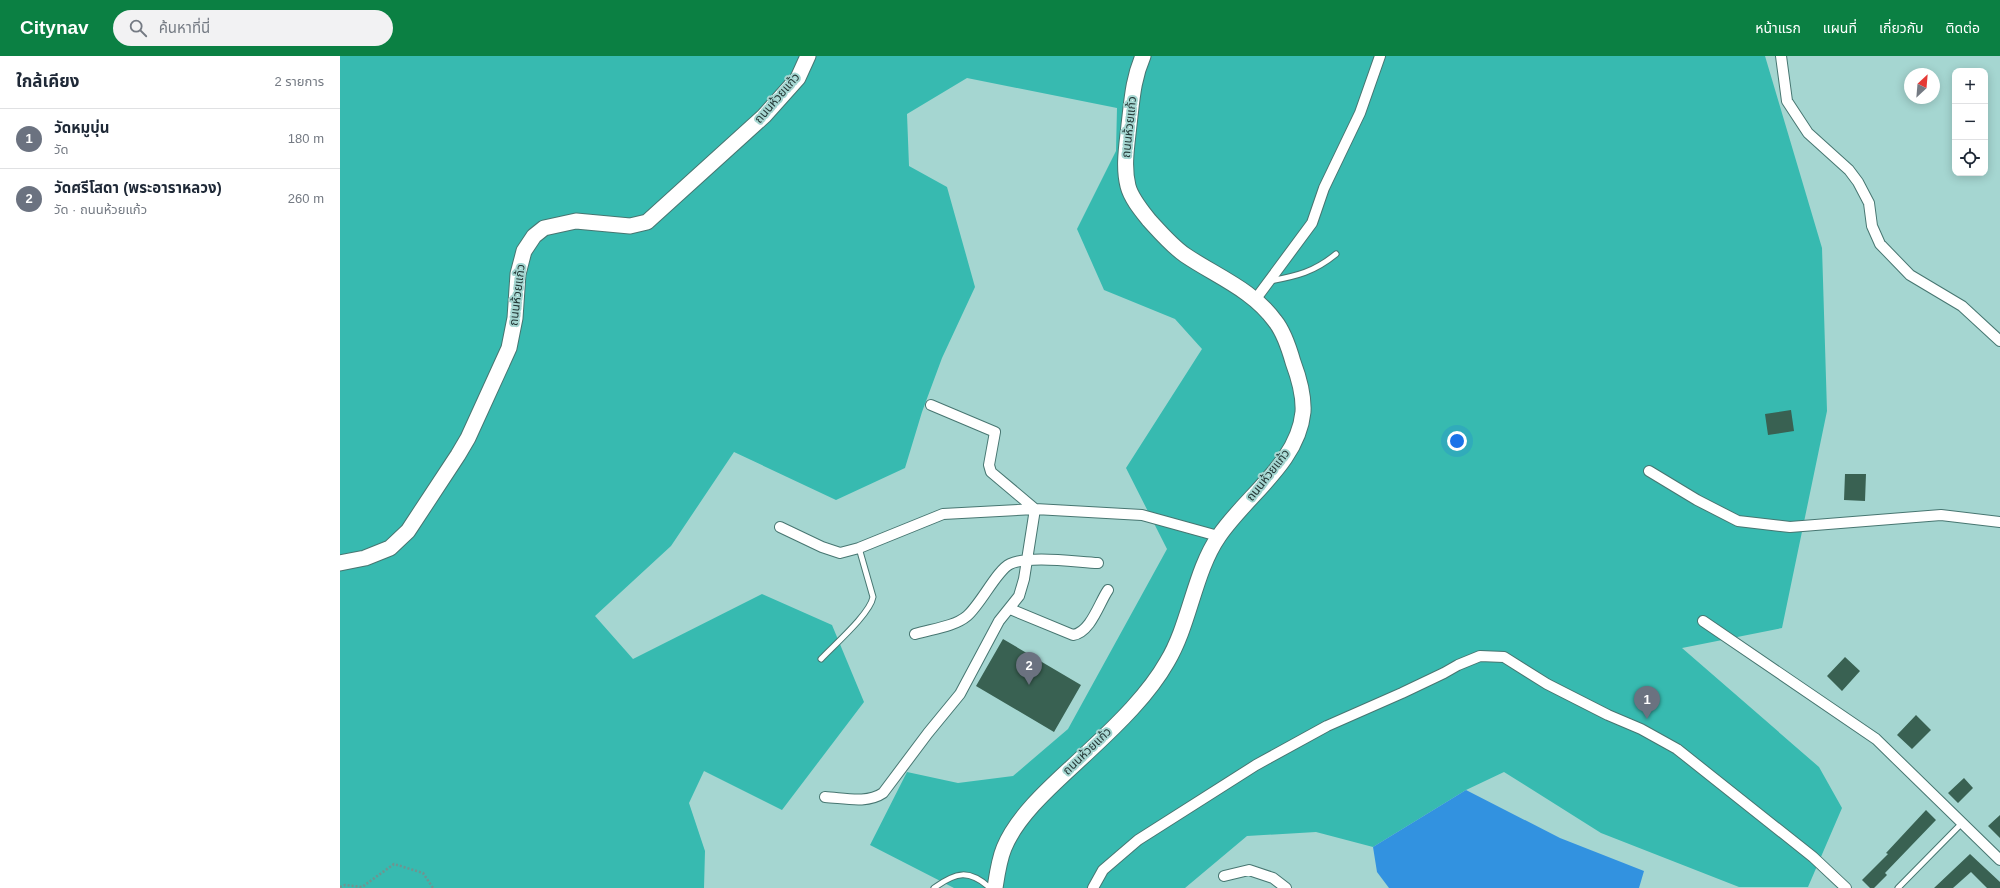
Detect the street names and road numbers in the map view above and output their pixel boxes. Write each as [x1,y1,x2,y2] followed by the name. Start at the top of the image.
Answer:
[751,70,803,126] street label: ถนนห้วยแก้ว
[1119,95,1139,159] street label: ถนนห้วยแก้ว
[506,263,528,327] street label: ถนนห้วยแก้ว
[1243,446,1293,504] street label: ถนนห้วยแก้ว
[1060,724,1114,778] street label: ถนนห้วยแก้ว

